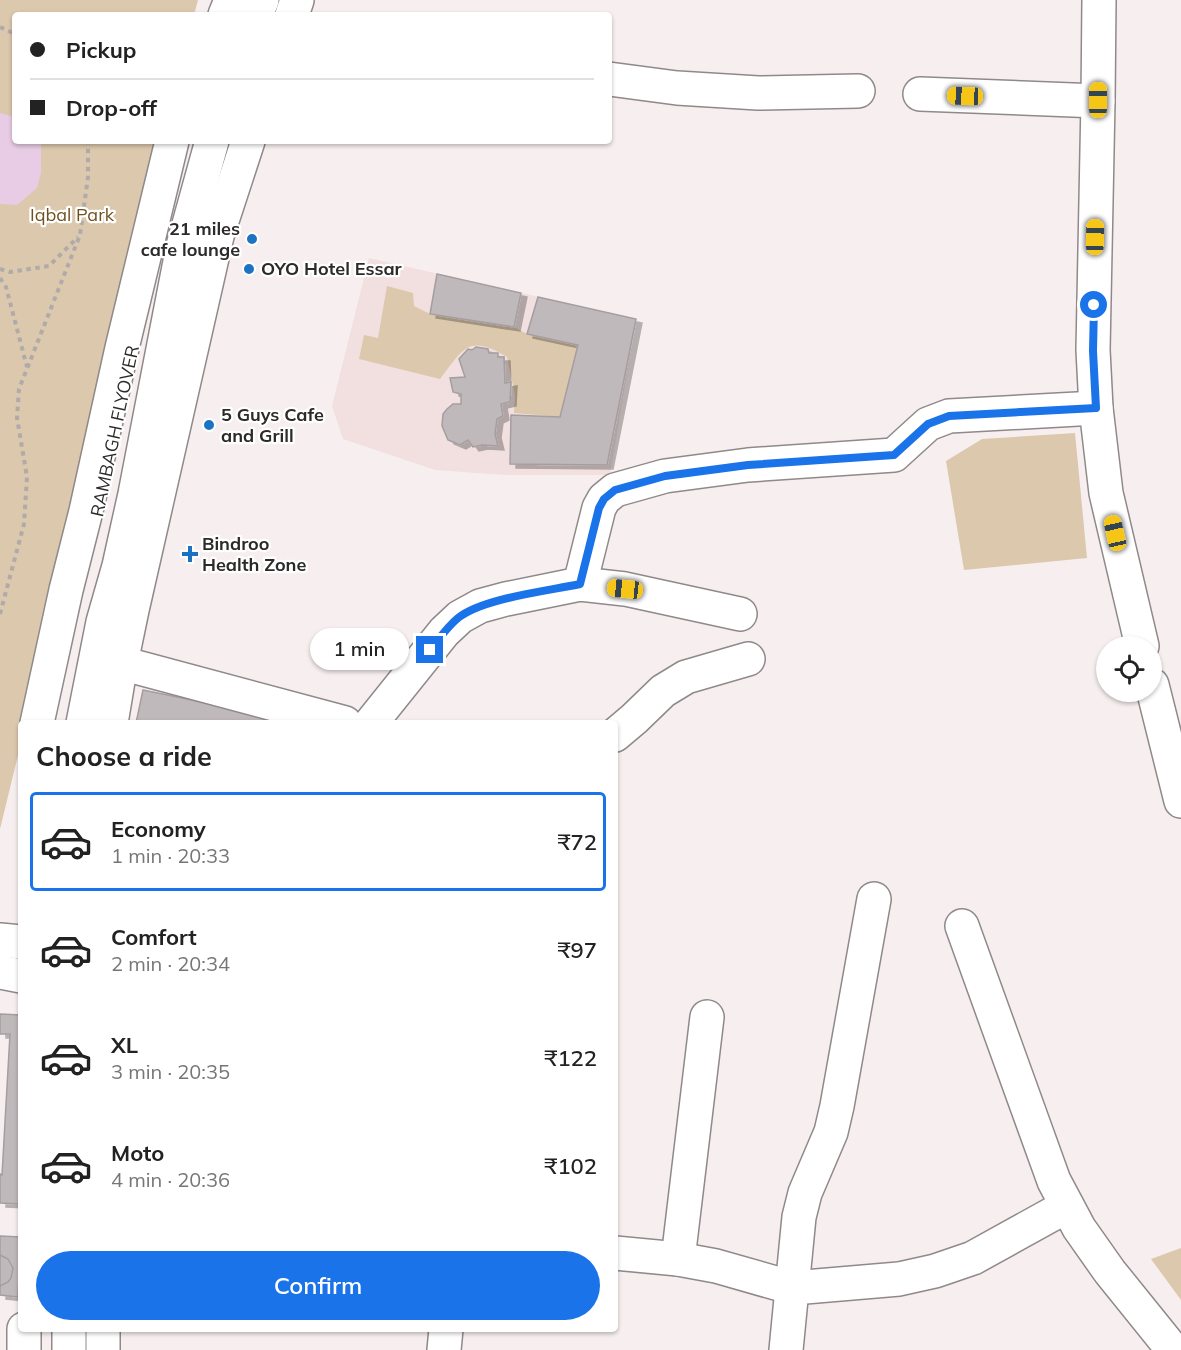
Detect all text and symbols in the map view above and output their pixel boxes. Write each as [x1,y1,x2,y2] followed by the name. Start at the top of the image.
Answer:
[66,36,136,64] text: Pickup
[1089,82,1107,118] car
[947,86,983,106] car
[66,94,157,122] text: Drop-off
[30,203,115,226] park label: Iqbal Park
[141,217,240,261] place label: 21 miles cafe lounge
[1086,219,1104,255] car
[245,232,259,246] marker: 21 miles cafe lounge
[261,257,403,280] place label: OYO Hotel Essar
[242,262,256,276] marker: OYO Hotel Essar
[1080,291,1107,318] route start
[85,343,144,519] street label: RAMBAGH FLYOVER
[221,403,324,447] place label: 5 Guys Cafe and Grill
[202,418,216,432] marker: 5 Guys Cafe and Grill
[1102,513,1128,553] car
[202,532,306,576] place label: Bindroo Health Zone
[183,547,197,561] marker: Bindroo Health Zone
[606,578,644,600] car
[310,629,409,671] callout: 1 min
[334,636,385,661] text: 1 min
[416,636,443,663] route end
[1096,636,1162,702] map controls
[1096,636,1162,702] button: locate
[36,739,212,773] text: Choose a ride
[39,815,93,869] icon: car
[111,815,206,843] text: Economy
[557,828,597,856] text: ₹72
[111,843,230,868] text: 1 min · 20:33
[39,923,93,977] icon: car
[111,923,197,951] text: Comfort
[557,936,597,964] text: ₹97
[111,951,230,976] text: 2 min · 20:34
[39,1031,93,1085] icon: car
[111,1031,138,1059] text: XL
[544,1044,597,1072] text: ₹122
[111,1059,230,1084] text: 3 min · 20:35
[39,1139,93,1193] icon: car
[111,1139,164,1167] text: Moto
[544,1152,597,1180] text: ₹102
[111,1167,230,1192] text: 4 min · 20:36
[36,1251,600,1320] button: Confirm

